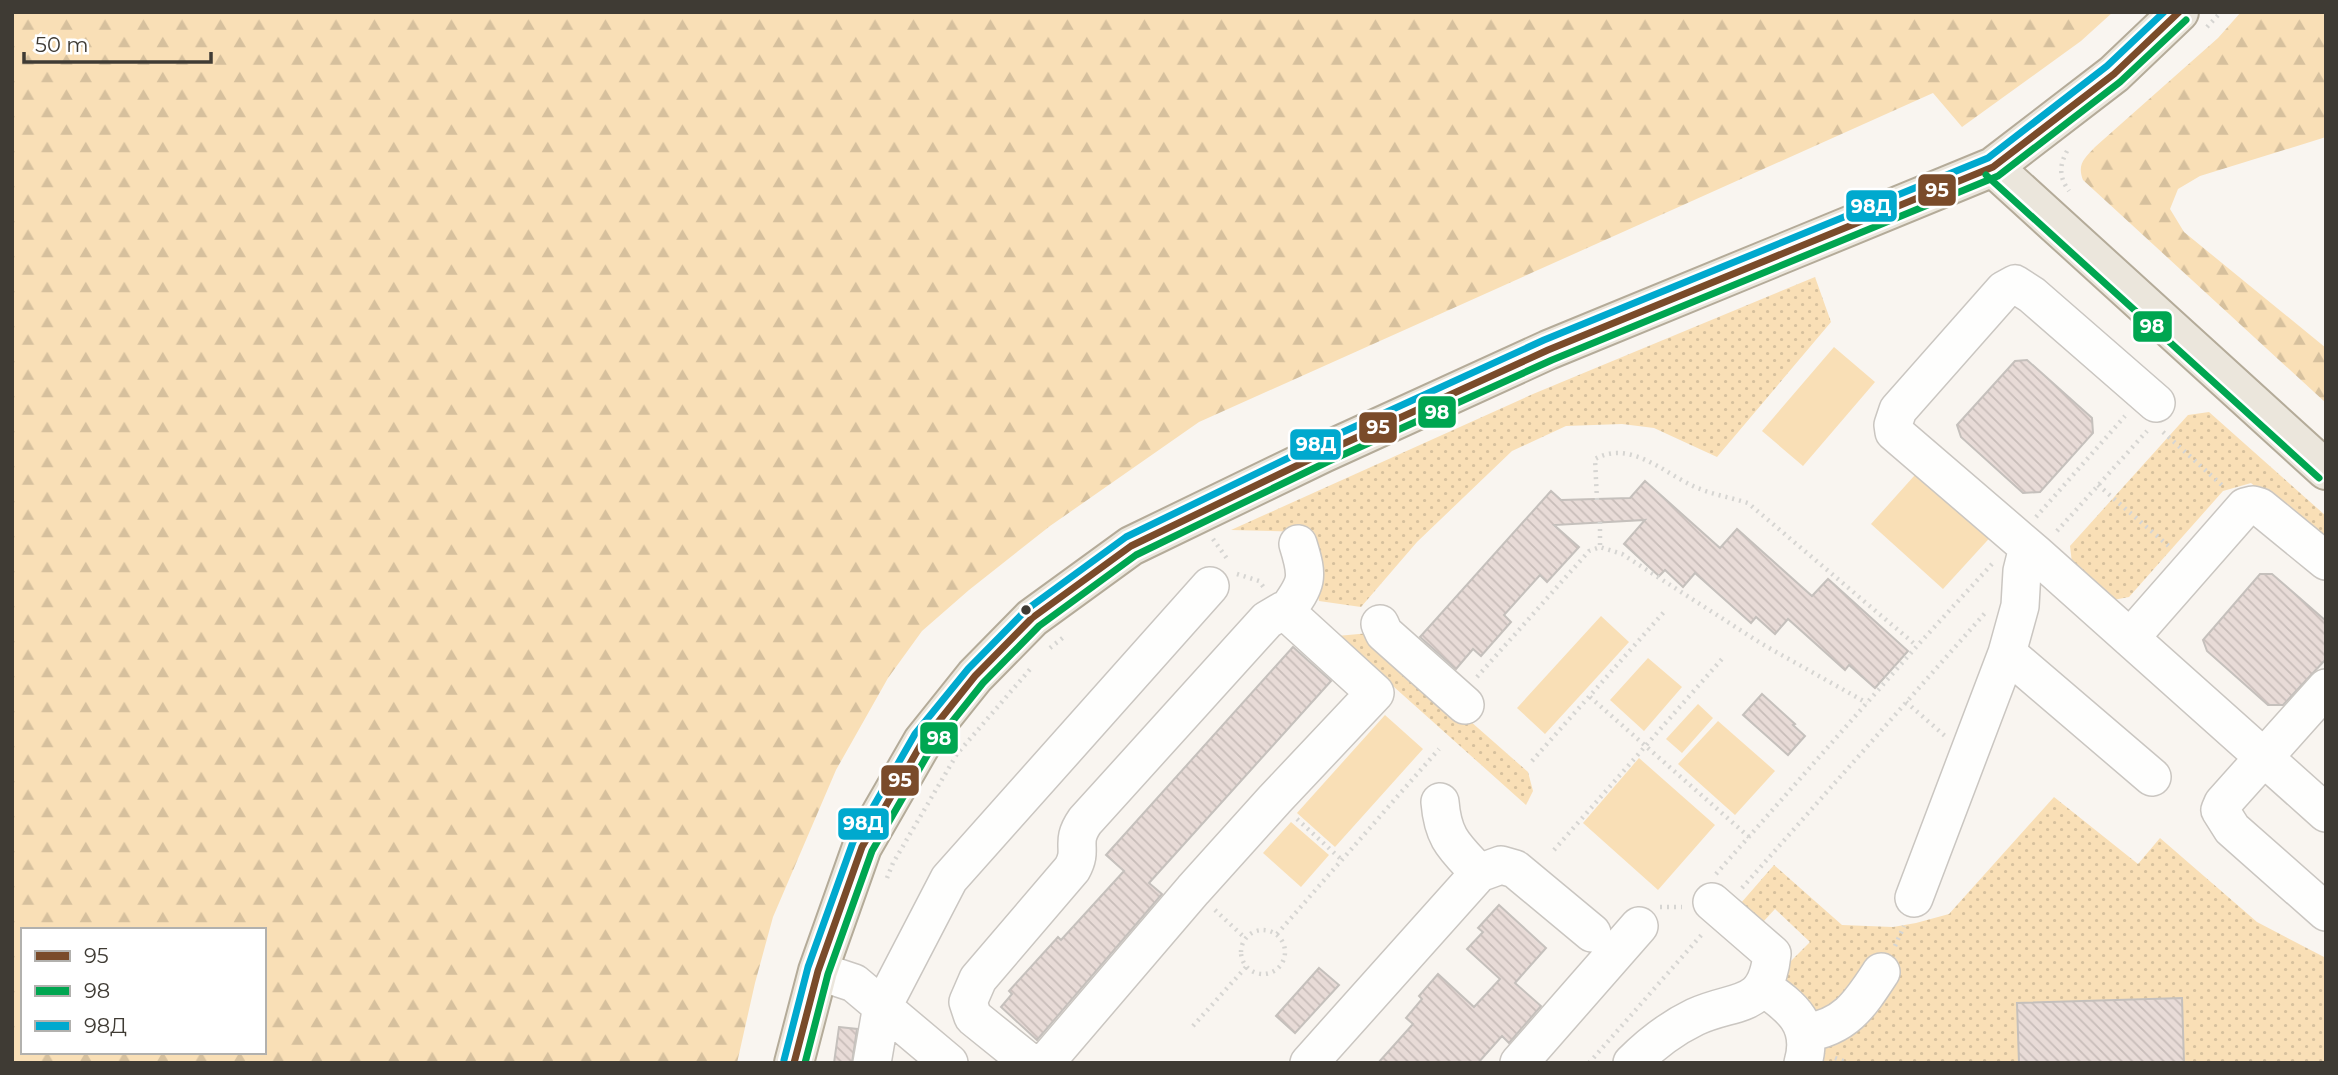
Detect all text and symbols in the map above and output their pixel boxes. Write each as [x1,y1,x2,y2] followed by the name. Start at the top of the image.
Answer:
[24,21,212,65] scale bar
[35,32,89,57] text: 50 m
[1917,173,1957,207] line badge: 95
[1925,179,1949,202] text: 95
[1845,189,1898,223] line badge: 98Д
[1851,195,1891,218] text: 98Д
[2132,310,2173,343] line badge: 98
[2140,315,2164,338] text: 98
[1417,395,1457,429] line badge: 98
[1425,401,1449,424] text: 98
[1358,411,1398,444] line badge: 95
[1366,416,1390,439] text: 95
[1289,428,1342,461] line badge: 98Д
[1296,433,1336,456] text: 98Д
[1019,603,1033,617] unlabelled marker
[919,721,959,755] line badge: 98
[927,727,951,750] text: 98
[880,764,920,797] line badge: 95
[888,769,912,792] text: 95
[837,807,890,841] line badge: 98Д
[843,812,883,835] text: 98Д
[21,928,266,1054] legend
[84,943,109,968] text: 95
[84,978,110,1003] text: 98
[84,1013,127,1038] text: 98Д

